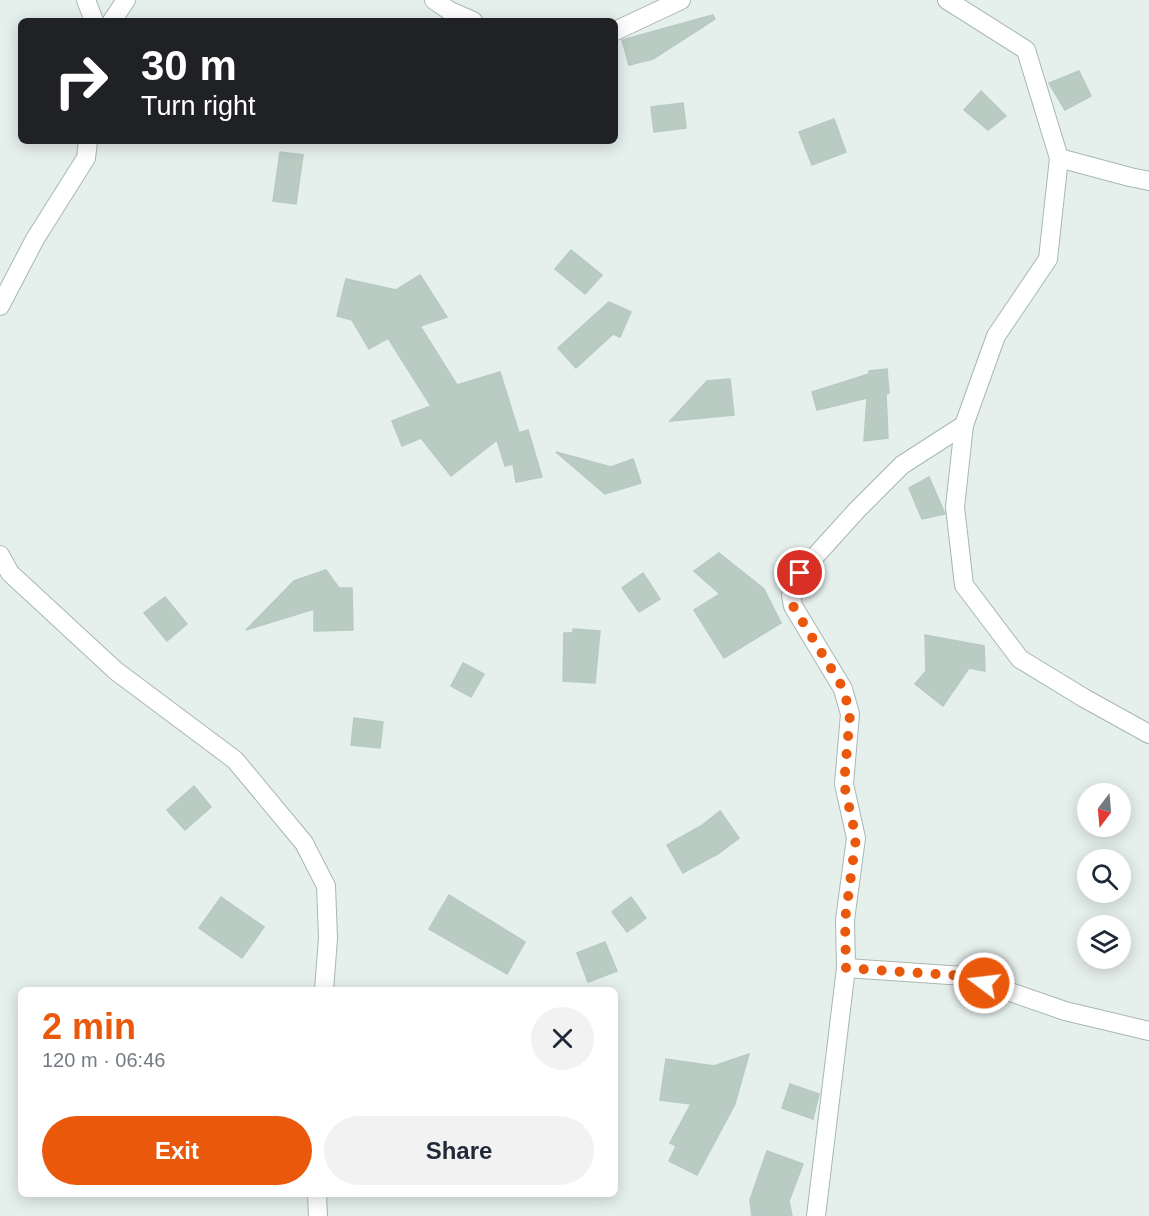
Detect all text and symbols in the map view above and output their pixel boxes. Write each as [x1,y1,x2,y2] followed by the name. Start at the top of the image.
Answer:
[42,42,120,120] icon: right
[141,42,237,89] text: 30 m
[141,91,256,121] text: Turn right
[774,547,825,598] pin
[783,556,816,589] icon: arrive
[1077,783,1131,837] north arrow
[1077,783,1131,969] map controls
[1077,849,1131,903] button: search
[1077,915,1131,969] button: layers
[952,951,1016,1015] position arrow
[42,1006,136,1047] text: 2 min
[531,1007,594,1070] button: close
[42,1049,165,1071] text: 120 m · 06:46
[42,1116,312,1185] button: Exit
[324,1116,594,1185] button: Share

